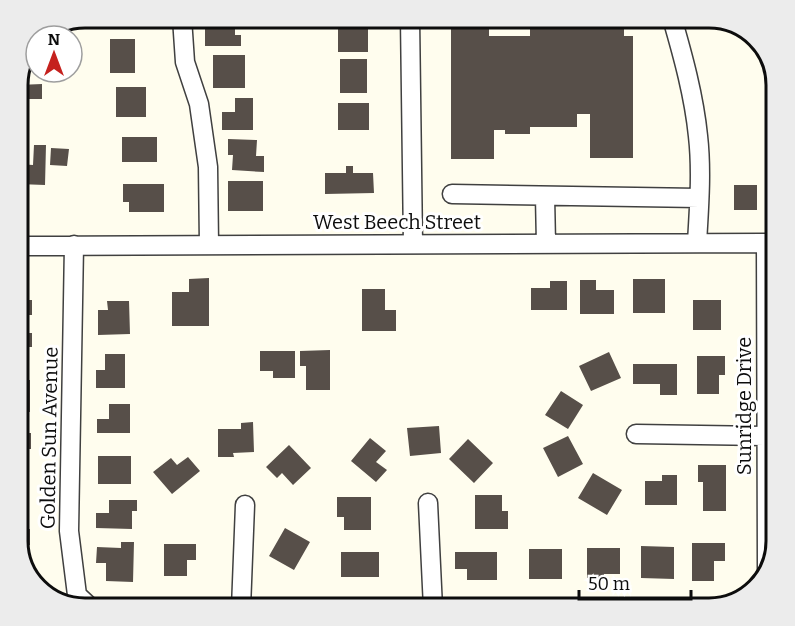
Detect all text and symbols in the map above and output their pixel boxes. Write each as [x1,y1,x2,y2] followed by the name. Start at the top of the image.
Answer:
[24,24,84,84] north arrow
[48,30,60,49] text: N
[313,210,481,234] street label: West Beech Street
[732,337,756,475] street label: Sunridge Drive
[35,347,63,529] street label: Golden Sun Avenue
[579,563,692,601] scale bar
[588,573,630,595] text: 50 m

